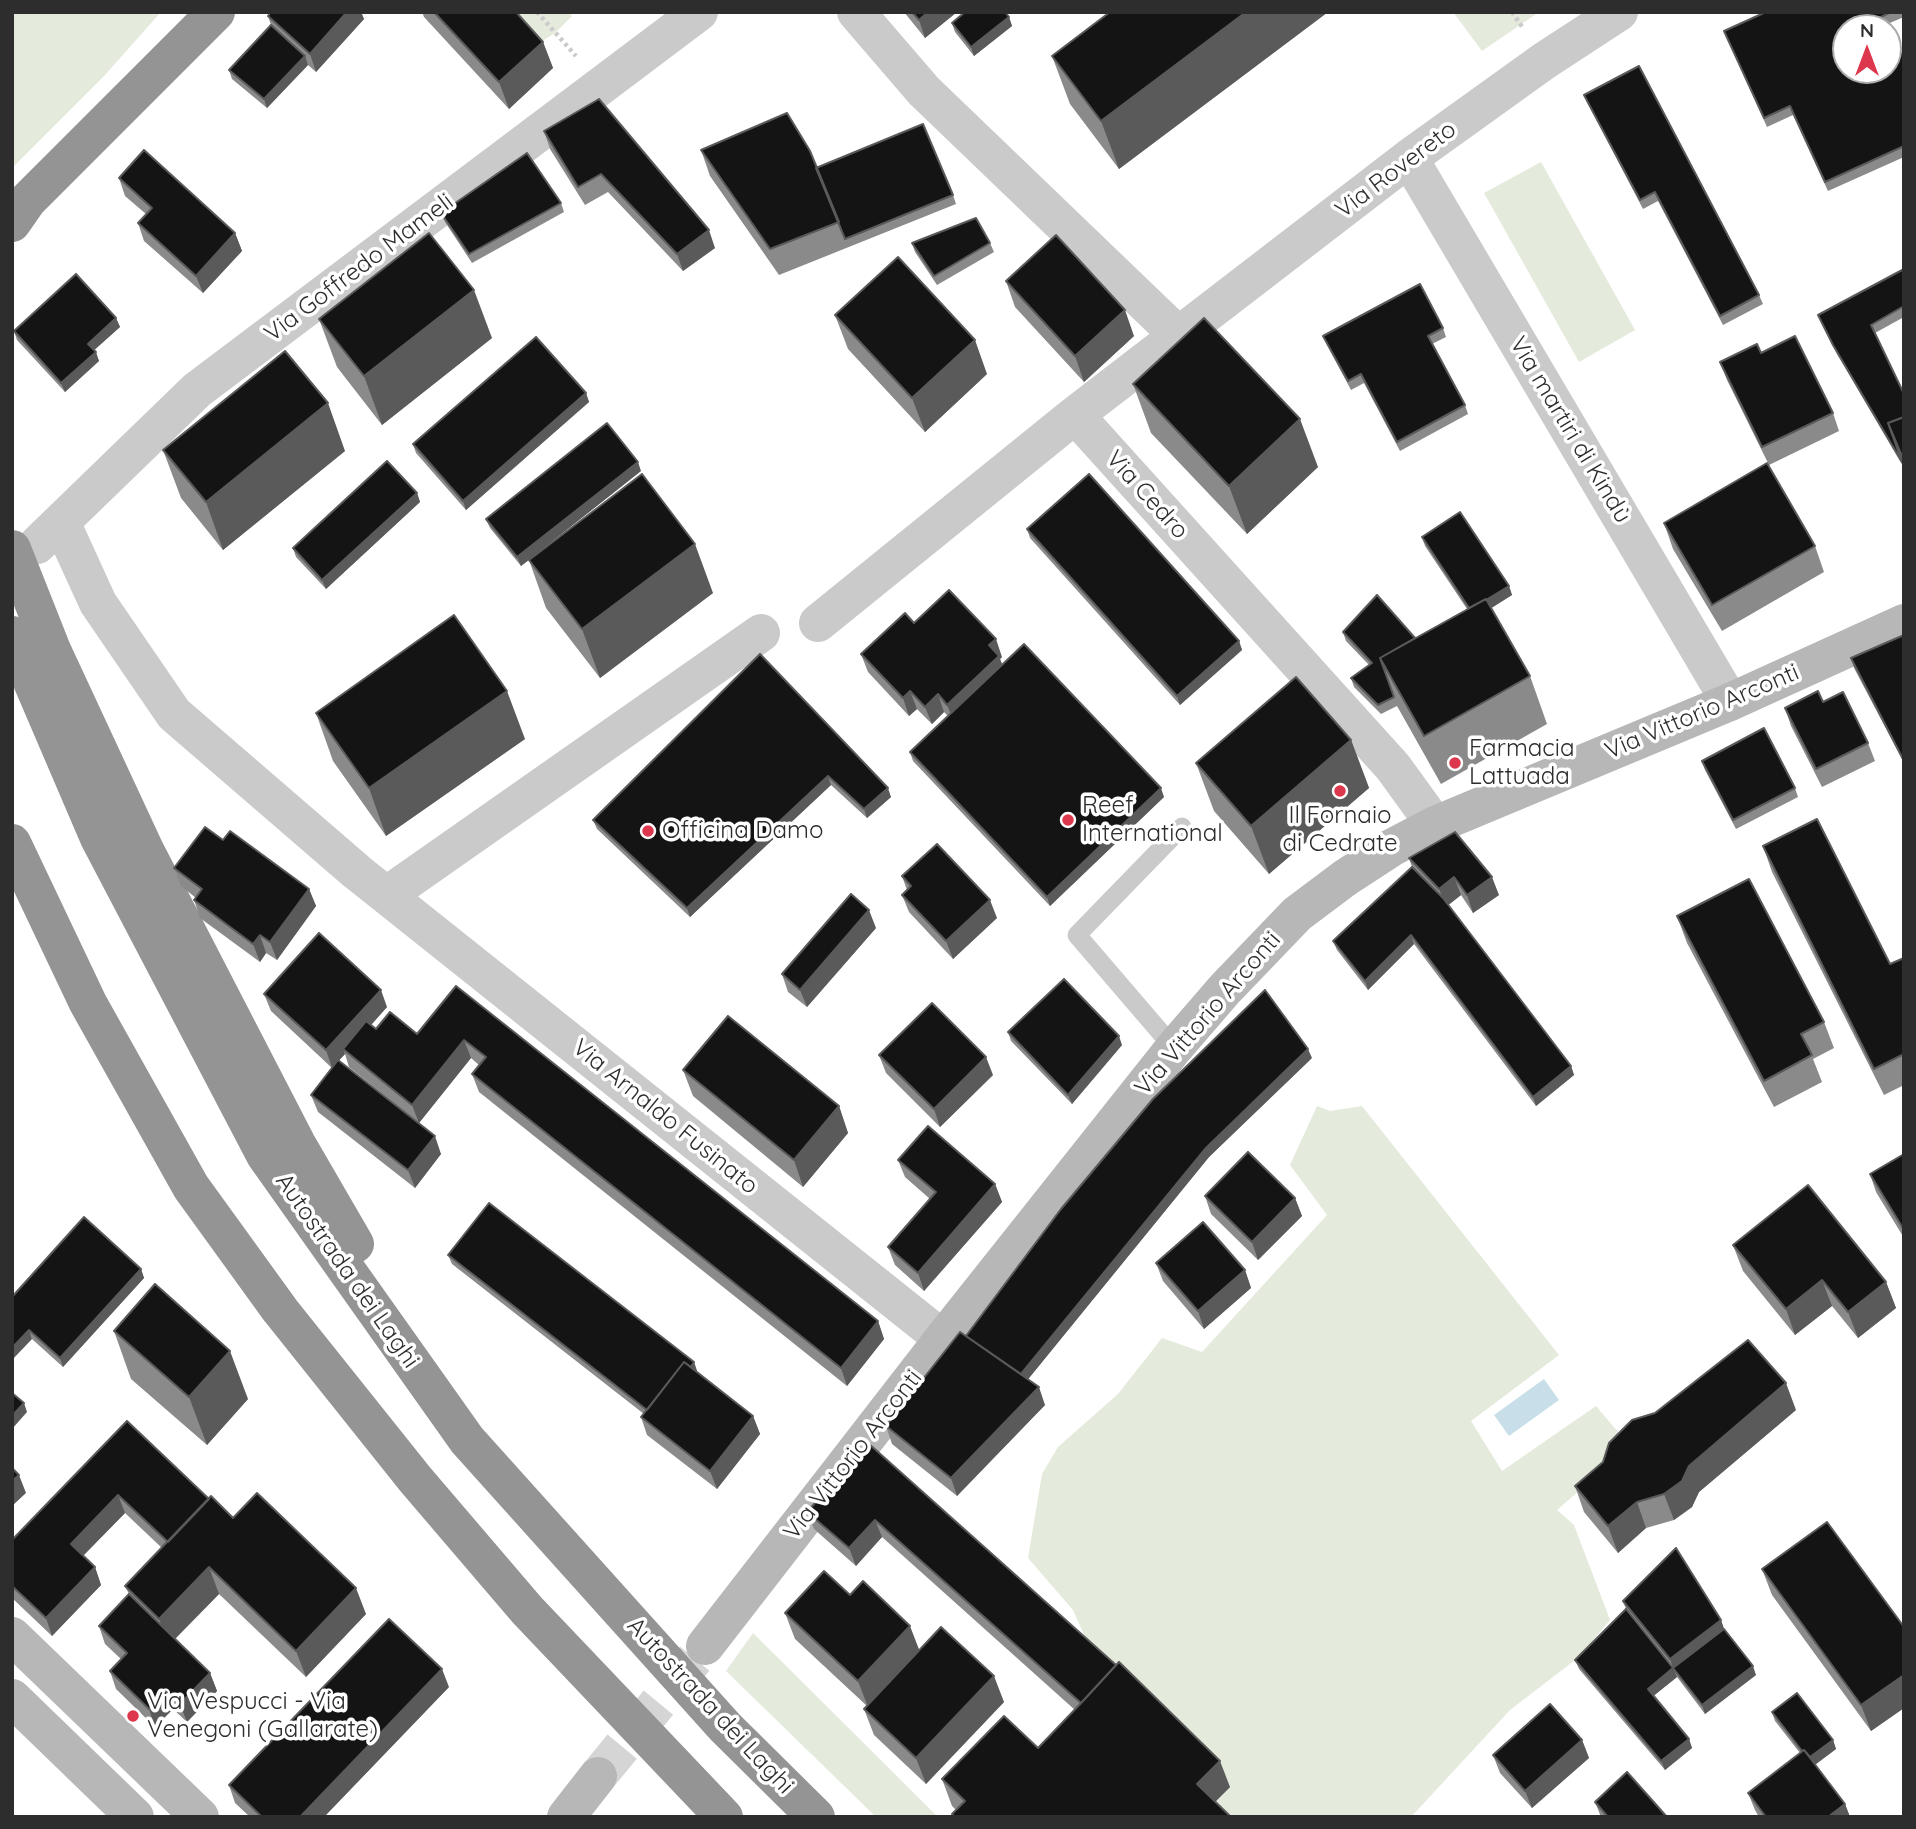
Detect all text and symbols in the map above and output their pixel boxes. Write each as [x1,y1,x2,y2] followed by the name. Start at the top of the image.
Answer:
[1832,14,1902,84] north arrow
[1860,18,1874,42] text: N
[1330,115,1462,225] street label: Via Rovereto
[259,188,459,348] street label: Via Goffredo Mameli
[1503,332,1637,528] street label: Via martiri di Kindù
[1100,445,1194,545] street label: Via Cedro
[1601,658,1803,766] street label: Via Vittorio Arconti
[1469,735,1574,791] place label: Farmacia Lattuada
[1447,755,1463,771] marker: Farmacia Lattuada
[1332,783,1348,799] marker: Il Fornaio di Cedrate
[1082,792,1223,848] place label: Reef International
[1282,802,1398,858] place label: Il Fornaio di Cedrate
[1060,812,1076,828] marker: Reef International
[662,817,823,845] place label: Officina Damo
[640,823,656,839] marker: Officina Damo
[1129,926,1287,1102] street label: Via Vittorio Arconti
[566,1033,764,1201] street label: Via Arnaldo Fusinato
[269,1168,425,1374] street label: Autostrada dei Laghi
[778,1364,928,1546] street label: Via Vittorio Arconti
[621,1612,799,1800] street label: Autostrada dei Laghi
[147,1688,378,1744] place label: Via Vespucci - Via Venegoni (Gallarate)
[125,1708,141,1724] marker: Via Vespucci - Via Venegoni (Gallarate)

